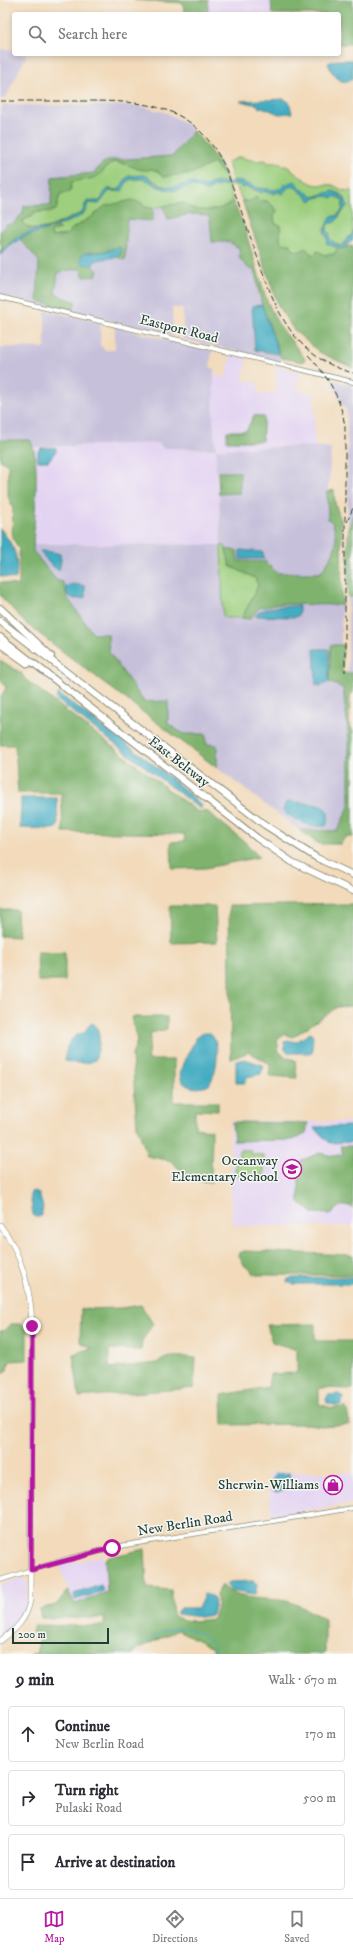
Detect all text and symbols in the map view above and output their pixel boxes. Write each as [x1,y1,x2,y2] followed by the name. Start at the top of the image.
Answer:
[12,12,341,56] search box
[26,23,48,45] icon: search
[58,25,127,44] text: Search here
[138,311,220,347] street label: Eastport Road
[145,733,213,792] street label: East Beltway
[171,1152,279,1186] place label: Oceanway Elementary School
[281,1158,303,1180] school or university icon: Oceanway Elementary School
[23,1317,41,1335] route end
[322,1474,344,1496] shop icon: Sherwin-Williams
[218,1476,319,1494] place label: Sherwin-Williams
[136,1508,234,1540] street label: New Berlin Road
[103,1539,121,1557] route start
[12,1626,109,1645] scale bar
[18,1628,46,1642] text: 200 m
[16,1669,54,1691] text: 9 min
[268,1672,337,1688] text: Walk · 670 m
[55,1717,110,1736] text: Continue
[17,1723,39,1745] icon: ahead
[305,1726,336,1742] text: 170 m
[55,1736,144,1752] text: New Berlin Road
[55,1781,118,1800] text: Turn right
[17,1787,39,1809] icon: right
[303,1790,336,1806] text: 500 m
[55,1800,122,1816] text: Pulaski Road
[17,1851,39,1873] icon: arrive
[55,1853,175,1872] text: Arrive at destination
[43,1908,65,1946] tab: Map
[152,1908,198,1946] tab: Directions
[284,1908,310,1946] tab: Saved

